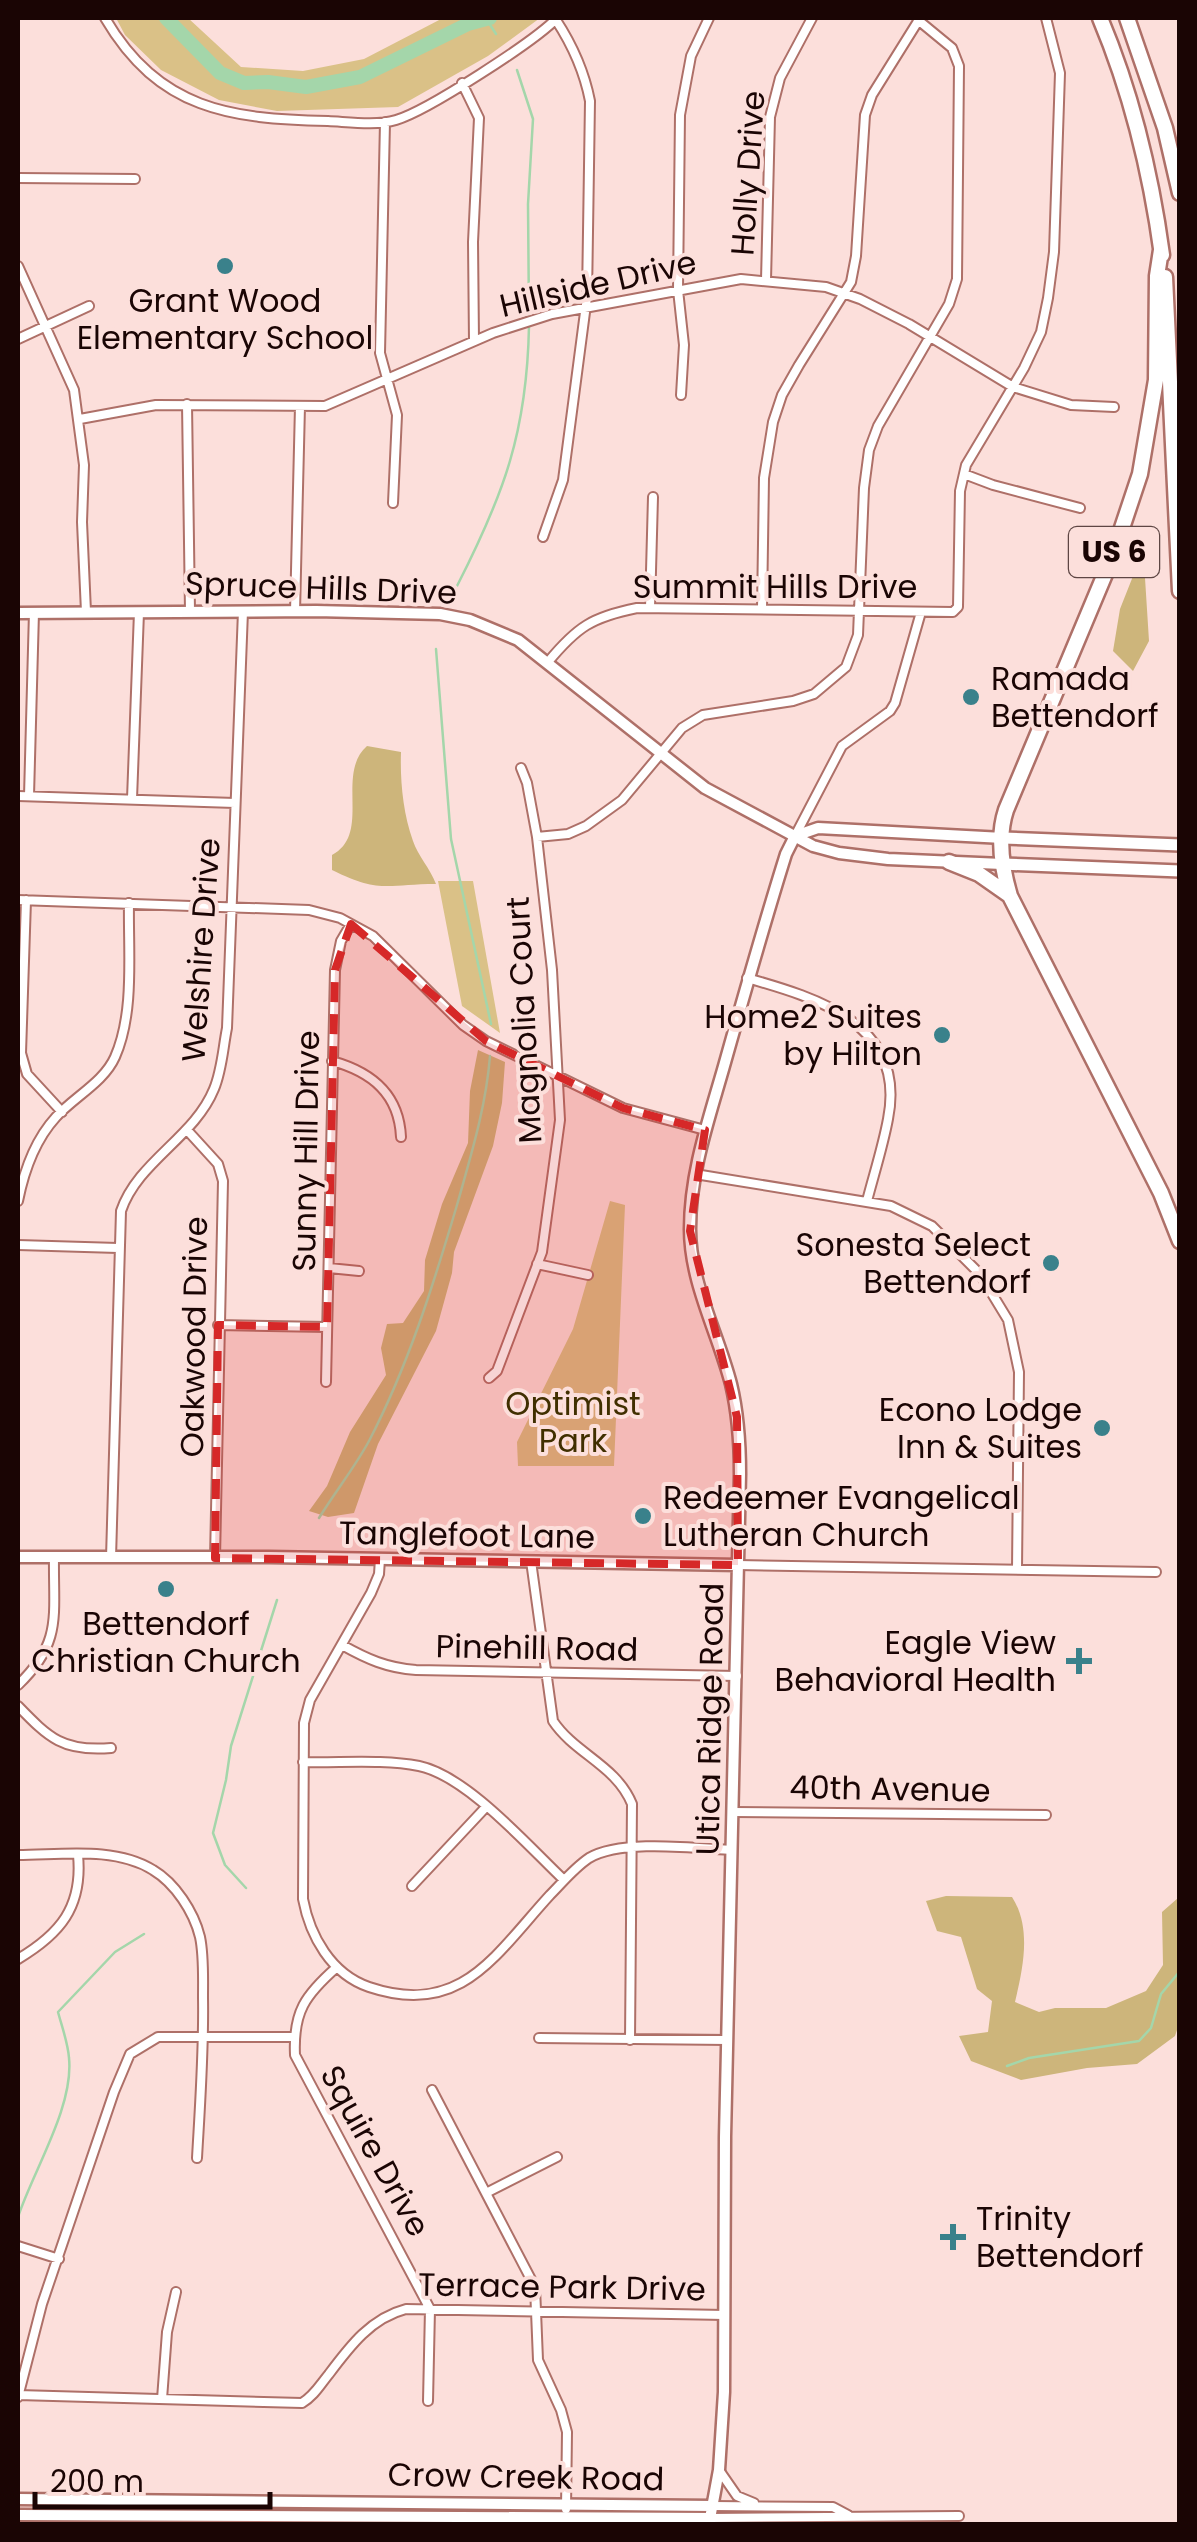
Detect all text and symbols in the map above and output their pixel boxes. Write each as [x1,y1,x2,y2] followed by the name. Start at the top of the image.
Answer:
[719,89,776,257] street label: Holly Drive
[495,239,701,328] street label: Hillside Drive
[214,255,236,277] marker: Grant Wood Elementary School
[77,278,373,360] place label: Grant Wood Elementary School
[1069,527,1159,577] road number: US 6
[184,560,458,615] street label: Spruce Hills Drive
[633,564,917,609] street label: Summit Hills Drive
[991,656,1159,738] place label: Ramada Bettendorf
[960,686,982,708] marker: Ramada Bettendorf
[170,836,231,1064] street label: Welshire Drive
[495,896,552,1145] street label: Magnolia Court
[704,994,922,1076] place label: Home2 Suites by Hilton
[931,1024,953,1046] marker: Home2 Suites by Hilton
[281,1030,330,1272] street label: Sunny Hill Drive
[169,1216,218,1458] street label: Oakwood Drive
[795,1222,1031,1304] place label: Sonesta Select Bettendorf
[1040,1252,1062,1274] marker: Sonesta Select Bettendorf
[505,1381,641,1463] park label: Optimist Park
[879,1387,1082,1469] place label: Econo Lodge Inn & Suites
[1091,1417,1113,1439] marker: Econo Lodge Inn & Suites
[663,1475,1020,1557] place label: Redeemer Evangelical Lutheran Church
[632,1505,654,1527] marker: Redeemer Evangelical Lutheran Church
[339,1510,595,1559] street label: Tanglefoot Lane
[155,1578,177,1600] marker: Bettendorf Christian Church
[685,1582,734,1856] street label: Utica Ridge Road
[31,1601,301,1683] place label: Bettendorf Christian Church
[775,1620,1056,1702] place label: Eagle View Behavioral Health
[435,1623,639,1672] street label: Pinehill Road
[1066,1648,1092,1674] marker: Eagle View Behavioral Health
[789,1764,991,1813] street label: 40th Avenue
[310,2057,441,2244] street label: Squire Drive
[976,2196,1144,2278] place label: Trinity Bettendorf
[940,2224,966,2250] marker: Trinity Bettendorf
[418,2261,706,2312] street label: Terrace Park Drive
[35,2447,270,2509] scale bar
[387,2452,665,2501] street label: Crow Creek Road
[50,2460,144,2503] text: 200 m

